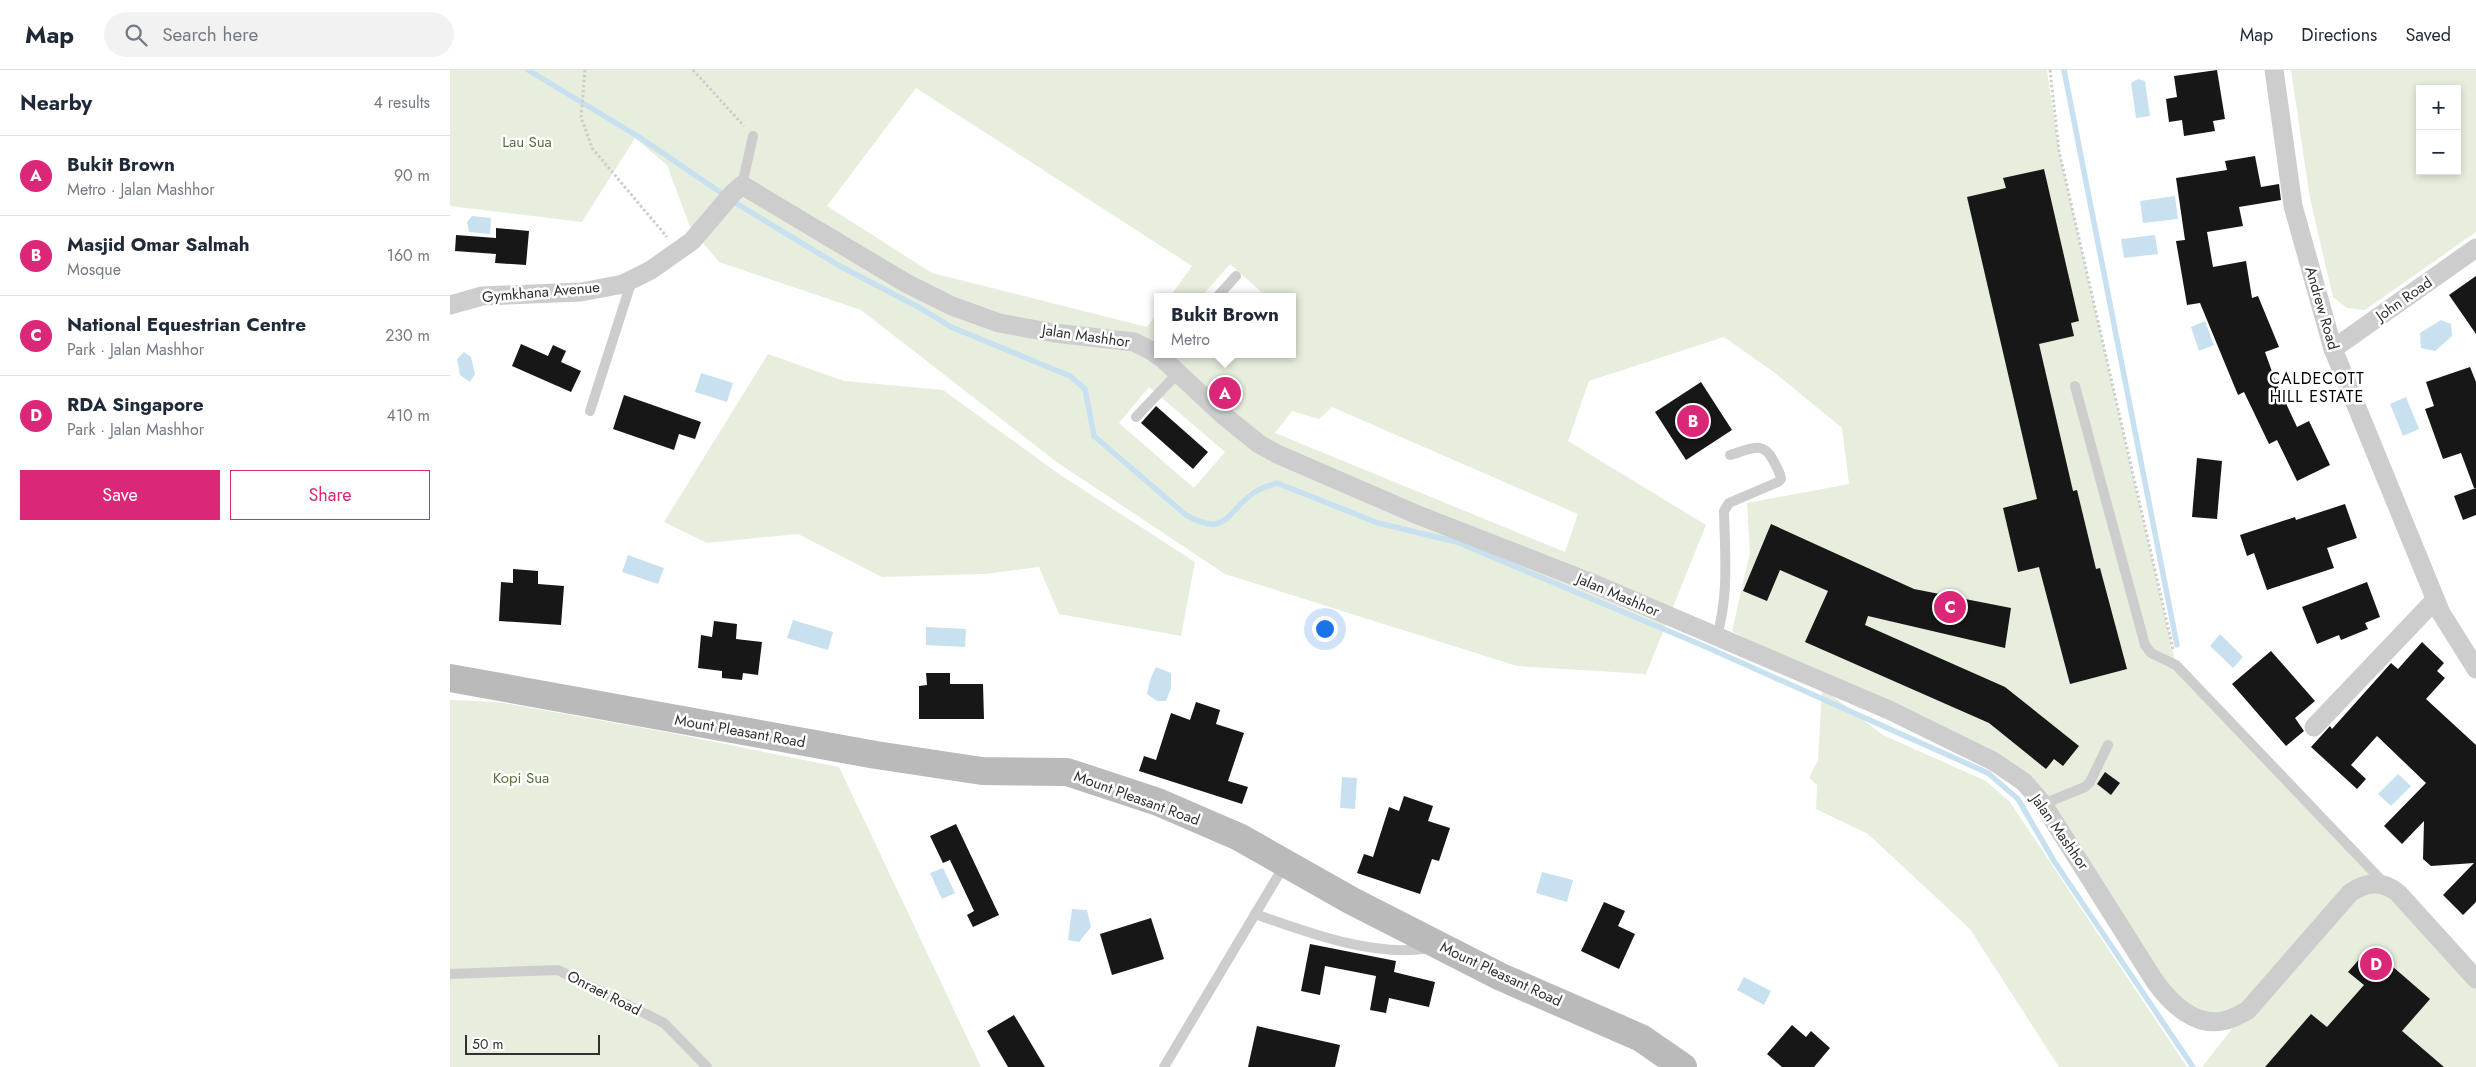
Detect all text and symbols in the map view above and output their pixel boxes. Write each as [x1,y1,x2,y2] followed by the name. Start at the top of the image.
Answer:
[104,12,454,57] search box
[25,17,74,52] text: Map
[122,21,150,49] icon: search
[162,21,258,48] text: Search here
[2240,22,2273,48] text: Map
[2301,22,2377,48] text: Directions
[2405,22,2451,48] text: Saved
[2416,85,2461,175] map controls
[2416,85,2461,130] button: +
[20,88,92,118] text: Nearby
[374,91,430,114] text: 4 results
[2416,130,2461,175] button: −
[502,131,552,153] park label: Lau Sua
[67,151,175,178] text: Bukit Brown
[30,164,42,187] text: A
[394,164,430,187] text: 90 m
[67,178,215,201] text: Metro · Jalan Mashhor
[67,231,249,258] text: Masjid Omar Salmah
[31,244,41,267] text: B
[387,244,430,267] text: 160 m
[67,258,121,281] text: Mosque
[2300,264,2344,352] street label: Andrew Road
[2370,272,2437,328] street label: John Road
[481,276,601,308] street label: Gymkhana Avenue
[1154,293,1296,358] popup
[1171,301,1279,328] text: Bukit Brown
[67,311,306,338] text: National Equestrian Centre
[1039,319,1132,353] street label: Jalan Mashhor
[30,324,42,347] text: C
[385,324,430,347] text: 230 m
[1171,328,1210,351] text: Metro
[67,338,204,361] text: Park · Jalan Mashhor
[2269,367,2365,408] district label: CALDECOTT HILL ESTATE
[1209,374,1241,412] pin: A
[67,391,204,418] text: RDA Singapore
[1677,402,1709,440] pin: B
[30,404,42,427] text: D
[387,404,430,427] text: 410 m
[67,418,204,441] text: Park · Jalan Mashhor
[20,470,220,520] button: Save
[230,470,430,520] button: Share
[1571,567,1664,623] street label: Jalan Mashhor
[1934,588,1966,626] pin: C
[1312,616,1338,642] your location
[673,709,807,753] street label: Mount Pleasant Road
[1071,765,1203,831] street label: Mount Pleasant Road
[493,767,549,789] park label: Kopi Sua
[2025,788,2095,875] street label: Jalan Mashhor
[1436,936,1566,1012] street label: Mount Pleasant Road
[2360,945,2392,983] pin: D
[563,965,645,1021] street label: Onraet Road
[465,1032,600,1055] scale bar
[472,1034,503,1054] text: 50 m

